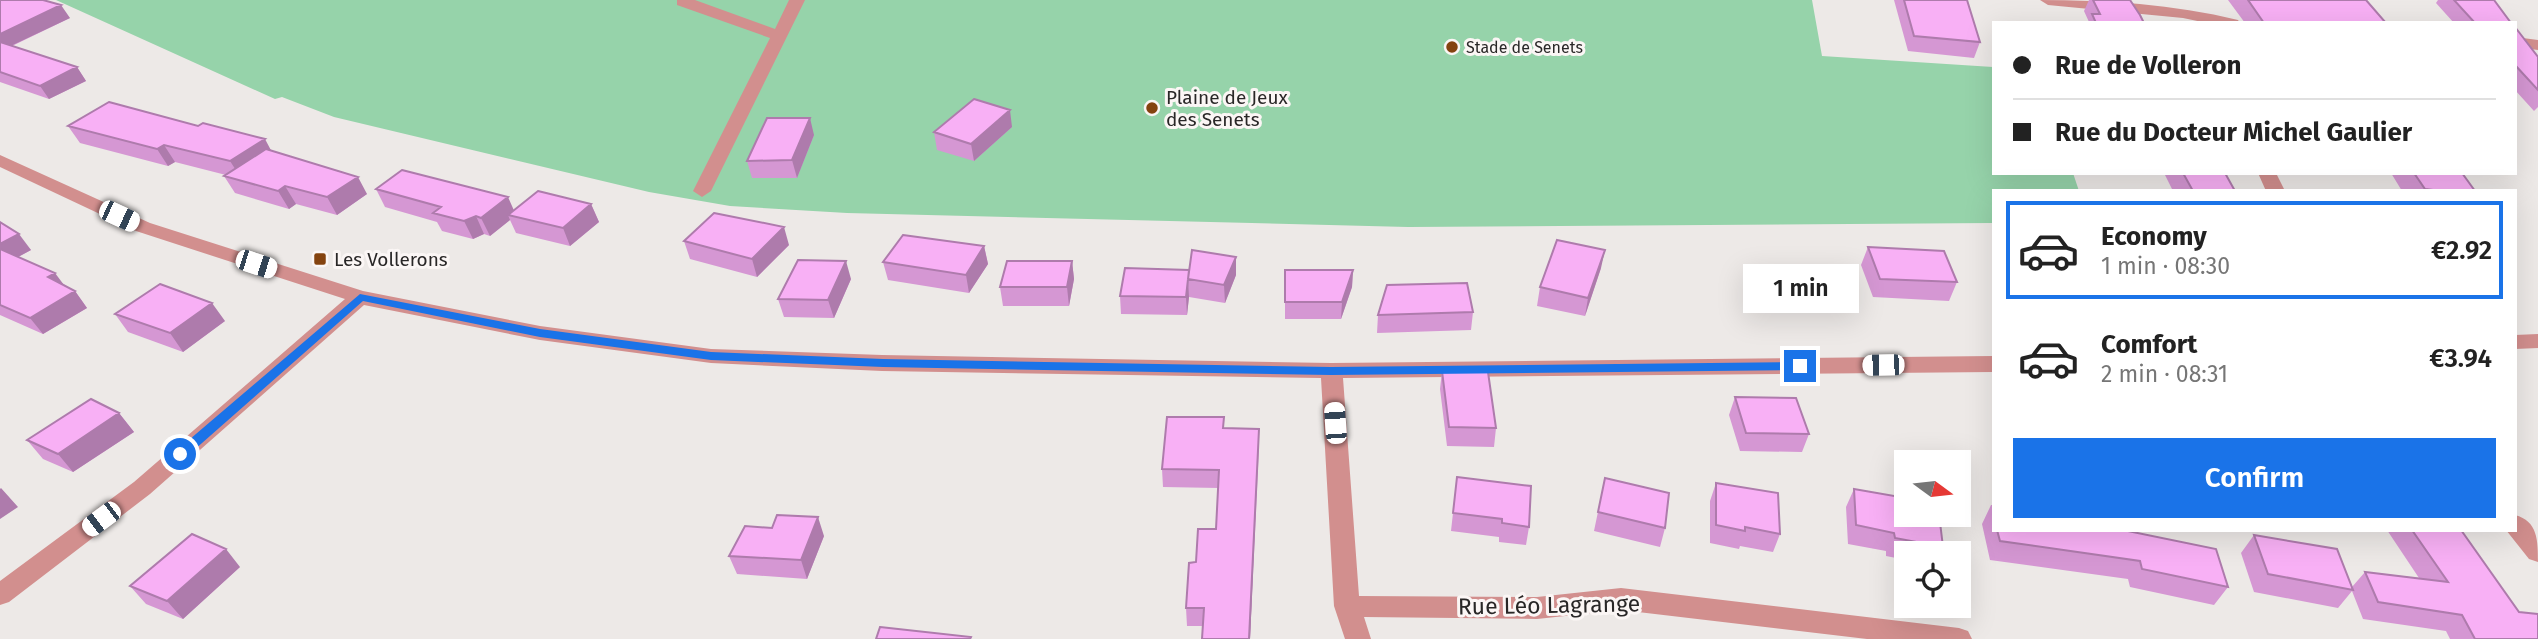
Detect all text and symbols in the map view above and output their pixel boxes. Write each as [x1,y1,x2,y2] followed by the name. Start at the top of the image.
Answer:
[1466,38,1583,57] place label: Stade de Senets
[1444,39,1460,55] marker: Stade de Senets
[2055,50,2241,81] text: Rue de Volleron
[1166,86,1288,131] place label: Plaine de Jeux des Senets
[1144,100,1160,116] marker: Plaine de Jeux des Senets
[2055,117,2412,148] text: Rue du Docteur Michel Gaulier
[96,198,143,234] car
[2017,219,2080,282] icon: car
[2101,221,2207,252] text: Economy
[2431,235,2492,266] text: €2.92
[233,248,280,280] car
[334,248,448,271] place label: Les Vollerons
[312,251,328,267] marker: Les Vollerons
[2101,252,2230,280] text: 1 min · 08:30
[1742,264,1858,314] callout: 1 min
[1773,274,1829,302] text: 1 min
[2017,327,2080,390] icon: car
[2101,329,2197,360] text: Comfort
[2429,343,2492,374] text: €3.94
[1784,350,1816,382] route end
[1862,354,1905,376] car
[2101,360,2228,388] text: 2 min · 08:31
[1324,401,1347,445] car
[164,438,196,470] route start
[2013,438,2496,518] button: Confirm
[1894,450,1970,527] north arrow
[1894,450,1971,618] map controls
[78,498,125,540] car
[1894,541,1971,618] button: locate
[1458,589,1640,621] street label: Rue Léo Lagrange

